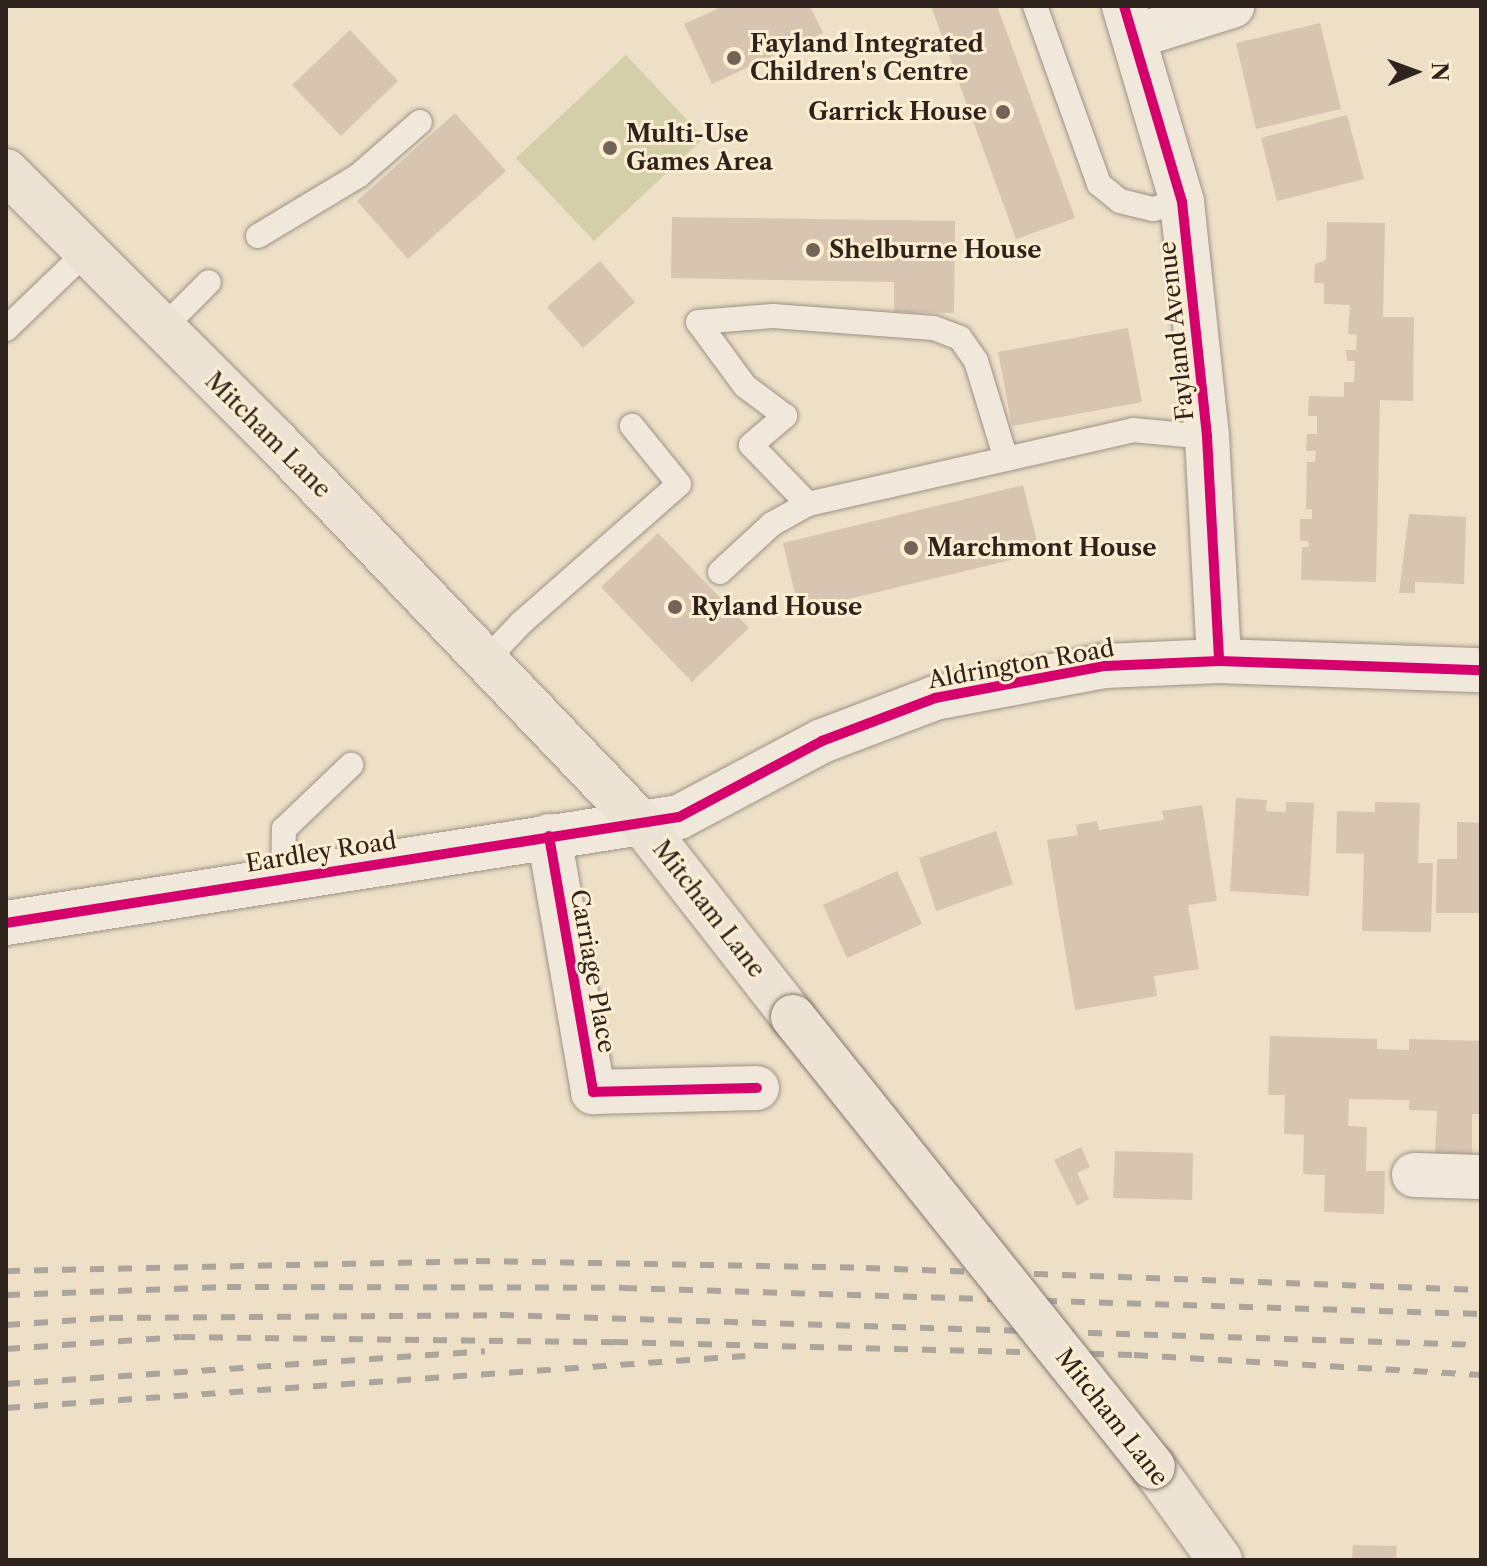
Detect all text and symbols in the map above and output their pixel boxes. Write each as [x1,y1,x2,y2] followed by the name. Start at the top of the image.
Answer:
[750,30,984,86] place label: Fayland Integrated Children's Centre
[1375,32,1455,112] north arrow
[725,49,743,67] marker: Fayland Integrated Children's Centre
[1426,62,1453,81] text: N
[808,98,987,126] place label: Garrick House
[994,103,1012,121] marker: Garrick House
[626,120,774,176] place label: Multi-Use Games Area
[601,139,619,157] marker: Multi-Use Games Area
[829,236,1042,264] place label: Shelburne House
[1152,239,1200,423] street label: Fayland Avenue
[804,241,822,259] marker: Shelburne House
[199,366,337,504] street label: Mitcham Lane
[927,534,1157,562] place label: Marchmont House
[902,539,920,557] marker: Marchmont House
[691,593,862,621] place label: Ryland House
[666,598,684,616] marker: Ryland House
[926,633,1116,695] street label: Aldrington Road
[243,826,399,878] street label: Eardley Road
[647,835,771,983] street label: Mitcham Lane
[564,887,622,1055] street label: Carriage Place
[1050,1343,1174,1491] street label: Mitcham Lane

